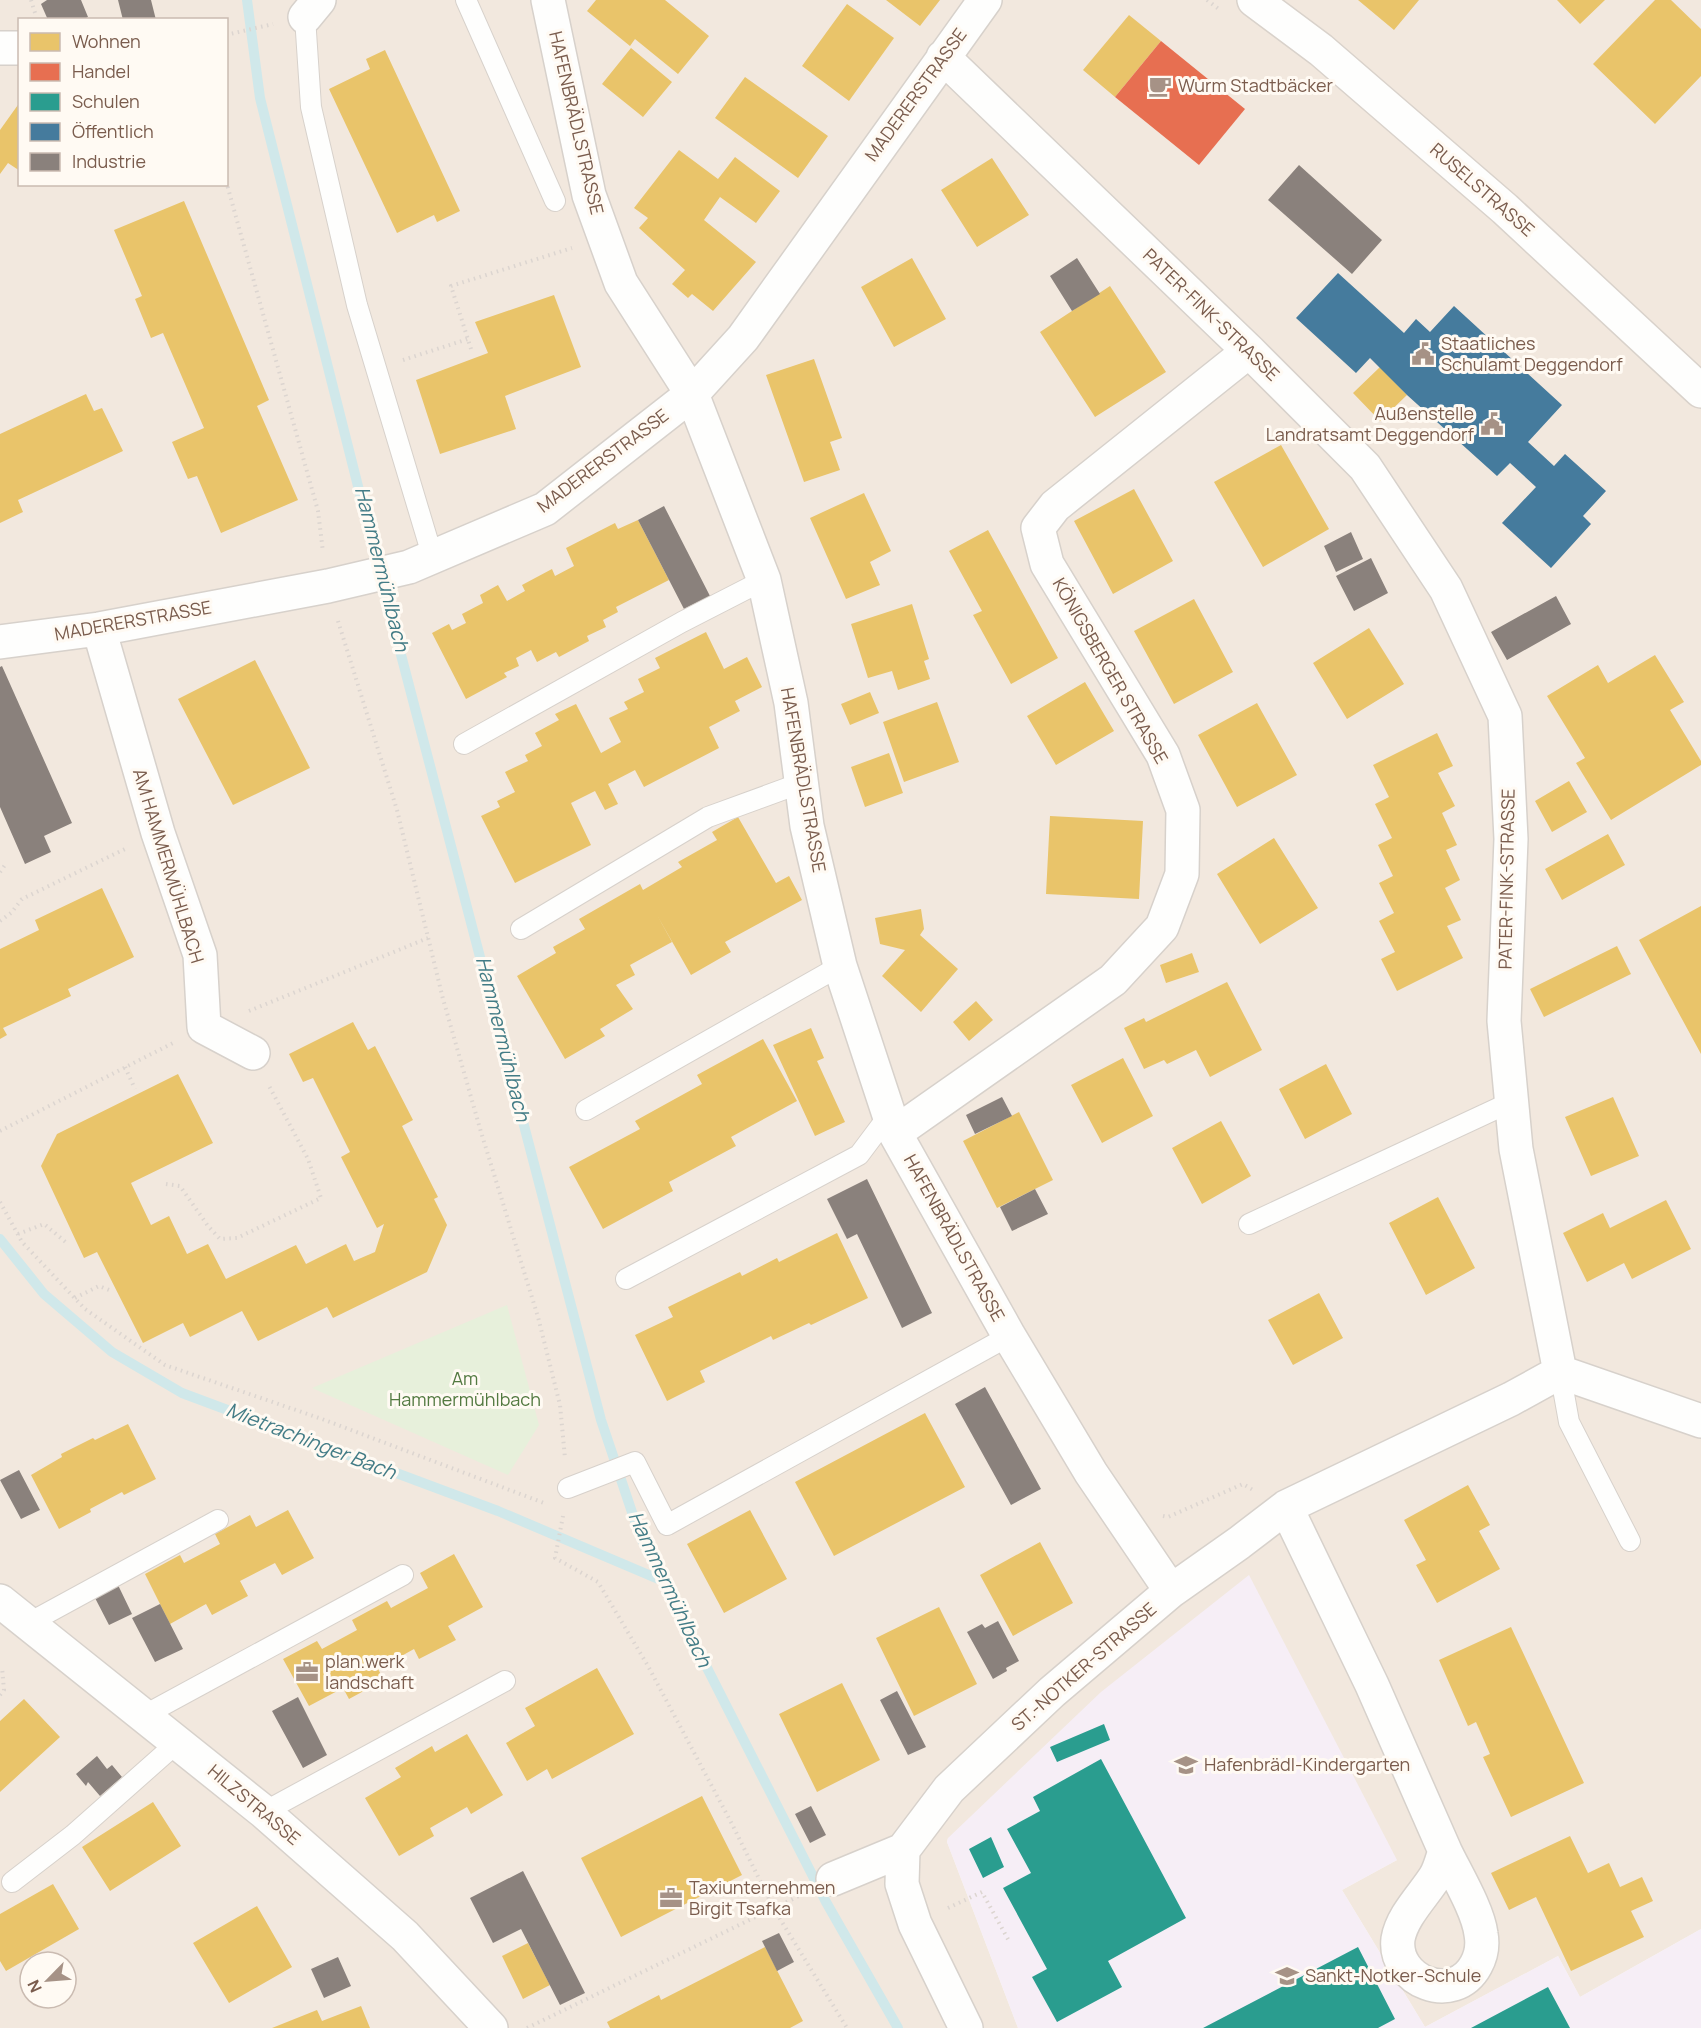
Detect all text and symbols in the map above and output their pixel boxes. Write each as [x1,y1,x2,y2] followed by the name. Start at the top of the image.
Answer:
[18,18,228,186] legend
[859,23,972,166] street label: MADERERSTRASSE
[72,29,141,53] text: Wohnen
[544,29,610,217] street label: HAFENBRÄDLSTRASSE
[72,59,130,83] text: Handel
[1147,73,1173,99] cafe icon: Wurm Stadtbäcker
[1178,73,1333,97] place label: Wurm Stadtbäcker
[72,89,140,113] text: Schulen
[72,119,154,143] text: Öffentlich
[1425,137,1540,241] street label: RUSELSTRASSE
[72,149,146,173] text: Industrie
[1138,243,1285,386] street label: PATER-FINK-STRASSE
[1441,331,1623,376] place label: Staatliches Schulamt Deggendorf
[1410,341,1436,367] public building icon: Staatliches Schulamt Deggendorf
[1266,401,1475,446] place label: Außenstelle Landratsamt Deggendorf
[532,403,673,518] street label: MADERERSTRASSE
[1479,411,1505,437] public building icon: Außenstelle Landratsamt Deggendorf
[349,484,416,655] water label: Hammermühlbach
[1048,573,1174,768] street label: KÖNIGSBERGER STRASSE
[53,594,213,646] street label: MADERERSTRASSE
[776,685,832,874] street label: HAFENBRÄDLSTRASSE
[128,765,210,966] street label: AM HAMMERMÜHLBACH
[1492,788,1520,970] street label: PATER-FINK-STRASSE
[470,954,537,1125] water label: Hammermühlbach
[899,1150,1011,1325] street label: HAFENBRÄDLSTRASSE
[389,1366,541,1411] park label: Am Hammermühlbach
[222,1396,401,1486] water label: Mietrachinger Bach
[623,1507,719,1672] water label: Hammermühlbach
[1006,1597,1161,1736] street label: ST.-NOTKER-STRASSE
[325,1649,414,1694] place label: plan.werk landschaft
[294,1659,320,1685] office icon: plan.werk landschaft
[1173,1752,1199,1778] school or university icon: Hafenbrädl-Kindergarten
[1204,1752,1410,1776] place label: Hafenbrädl-Kindergarten
[203,1758,306,1850] street label: HILZSTRASSE
[689,1875,835,1920] place label: Taxiunternehmen Birgit Tsafka
[658,1885,684,1911] office icon: Taxiunternehmen Birgit Tsafka
[18,1950,78,2010] north arrow
[1274,1963,1300,1989] school or university icon: Sankt-Notker-Schule
[1305,1963,1481,1987] place label: Sankt-Notker-Schule
[22,1976,47,1996] text: N

